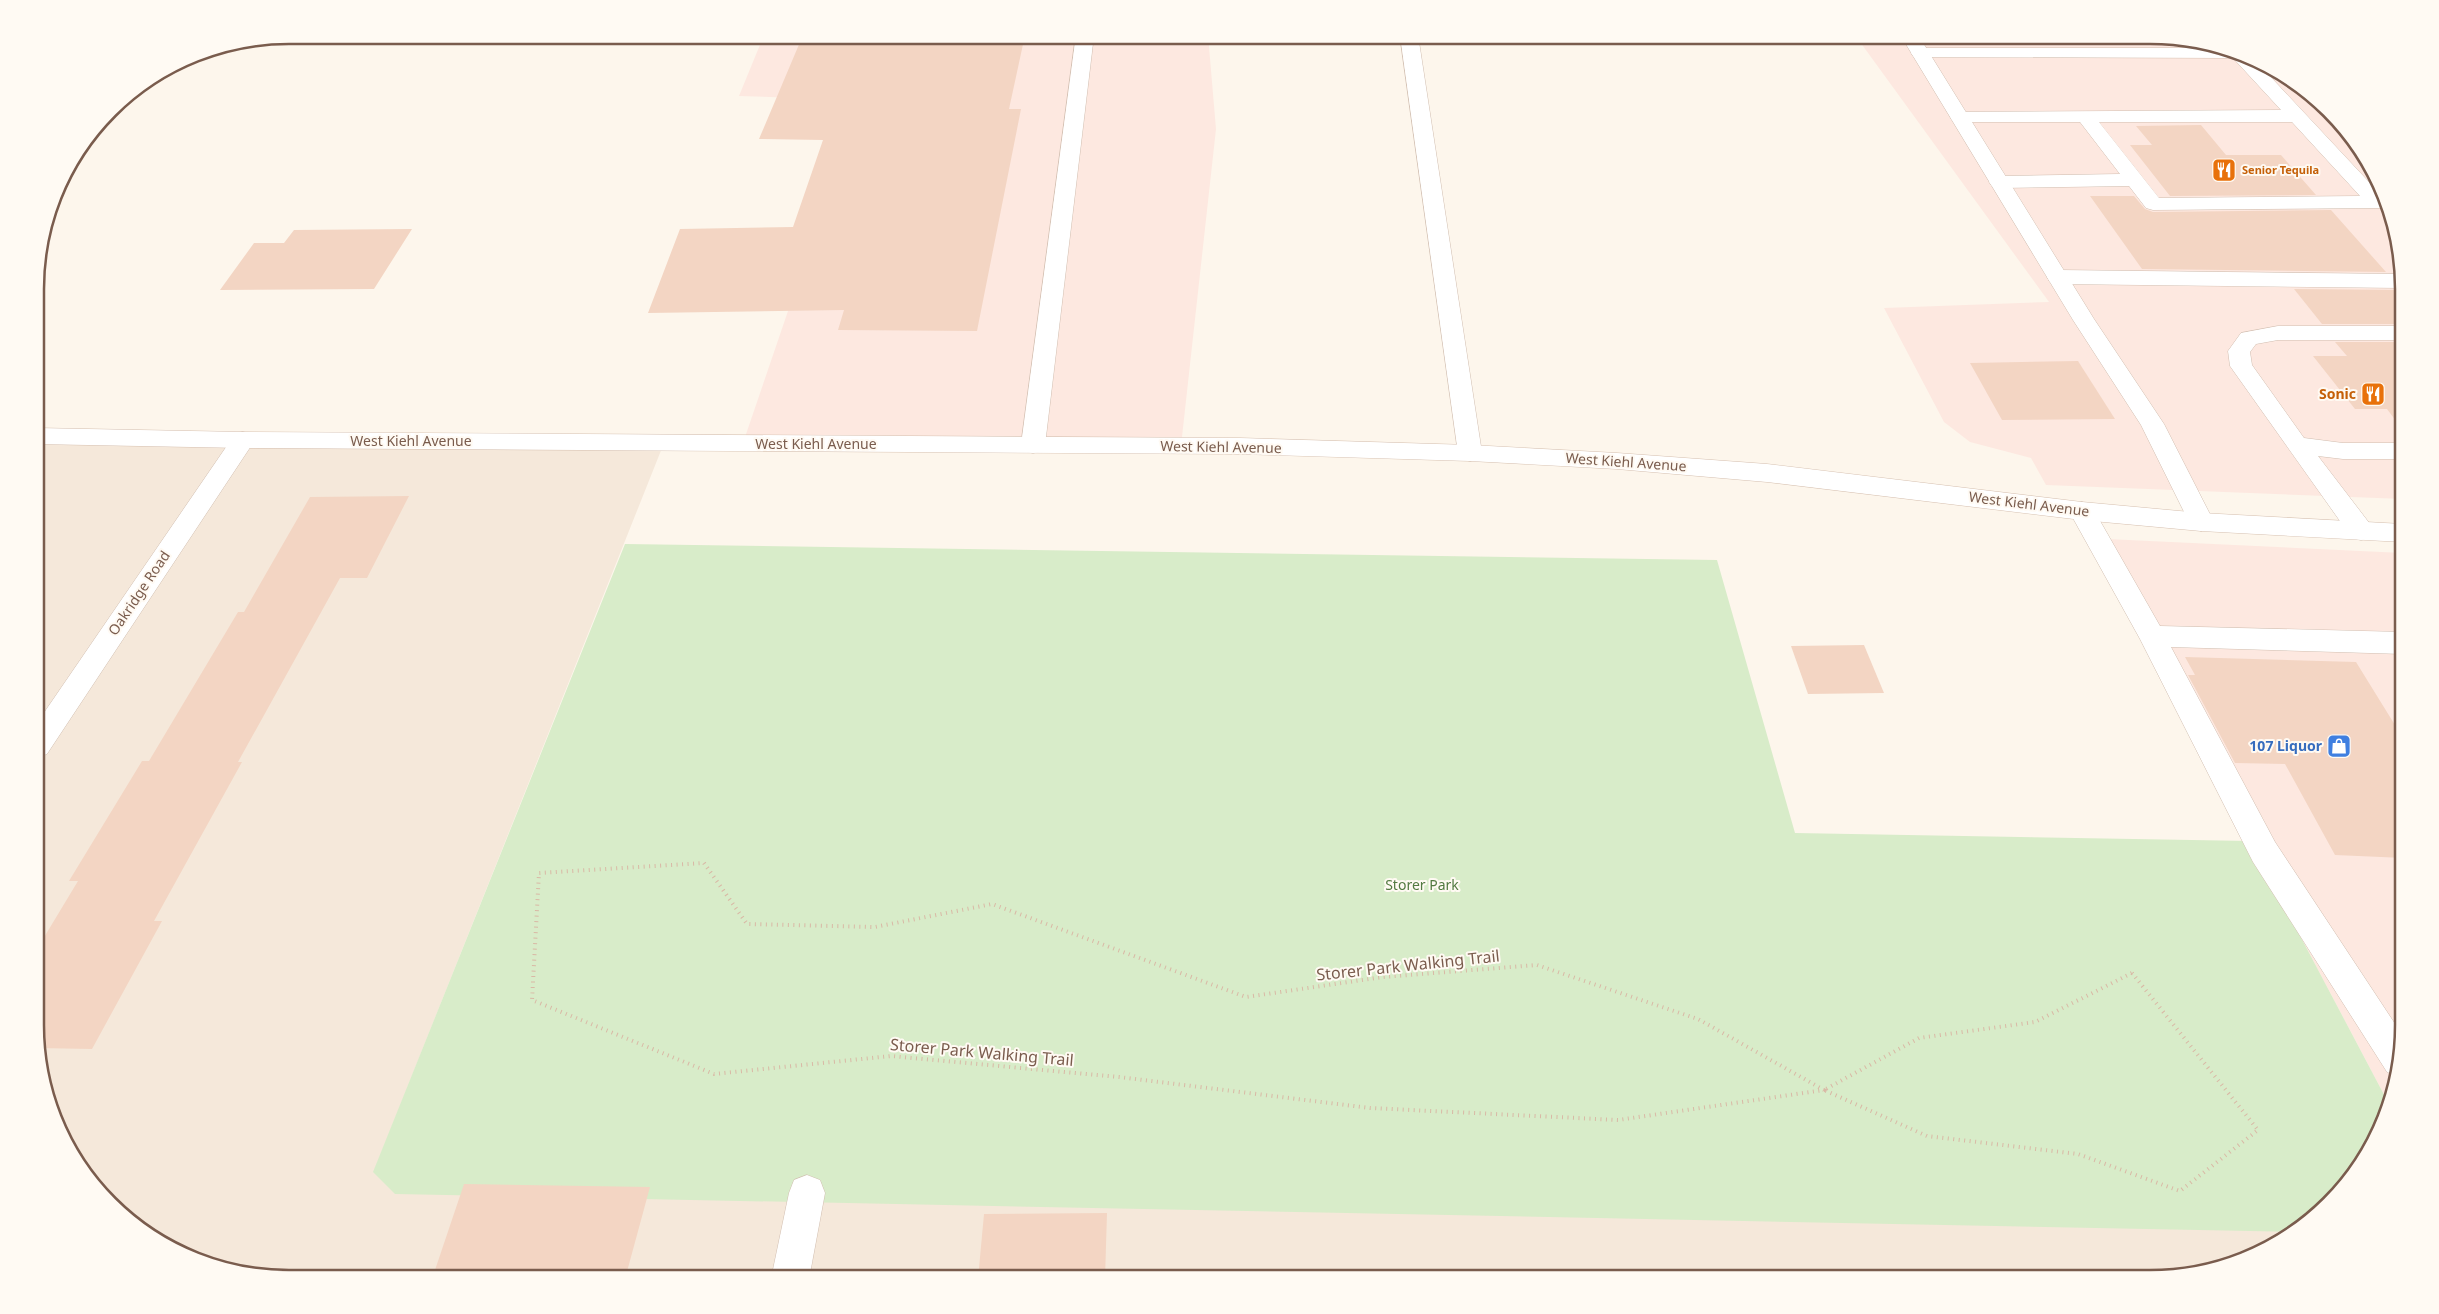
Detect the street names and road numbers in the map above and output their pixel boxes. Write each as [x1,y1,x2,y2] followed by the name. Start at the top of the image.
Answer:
[350,431,472,450] street label: West Kiehl Avenue
[755,434,877,453] street label: West Kiehl Avenue
[1160,436,1282,457] street label: West Kiehl Avenue
[1565,448,1687,475] street label: West Kiehl Avenue
[1968,487,2090,520] street label: West Kiehl Avenue
[103,547,174,639] street label: Oakridge Road
[1315,944,1501,986] street label: Storer Park Walking Trail
[889,1033,1075,1071] street label: Storer Park Walking Trail

